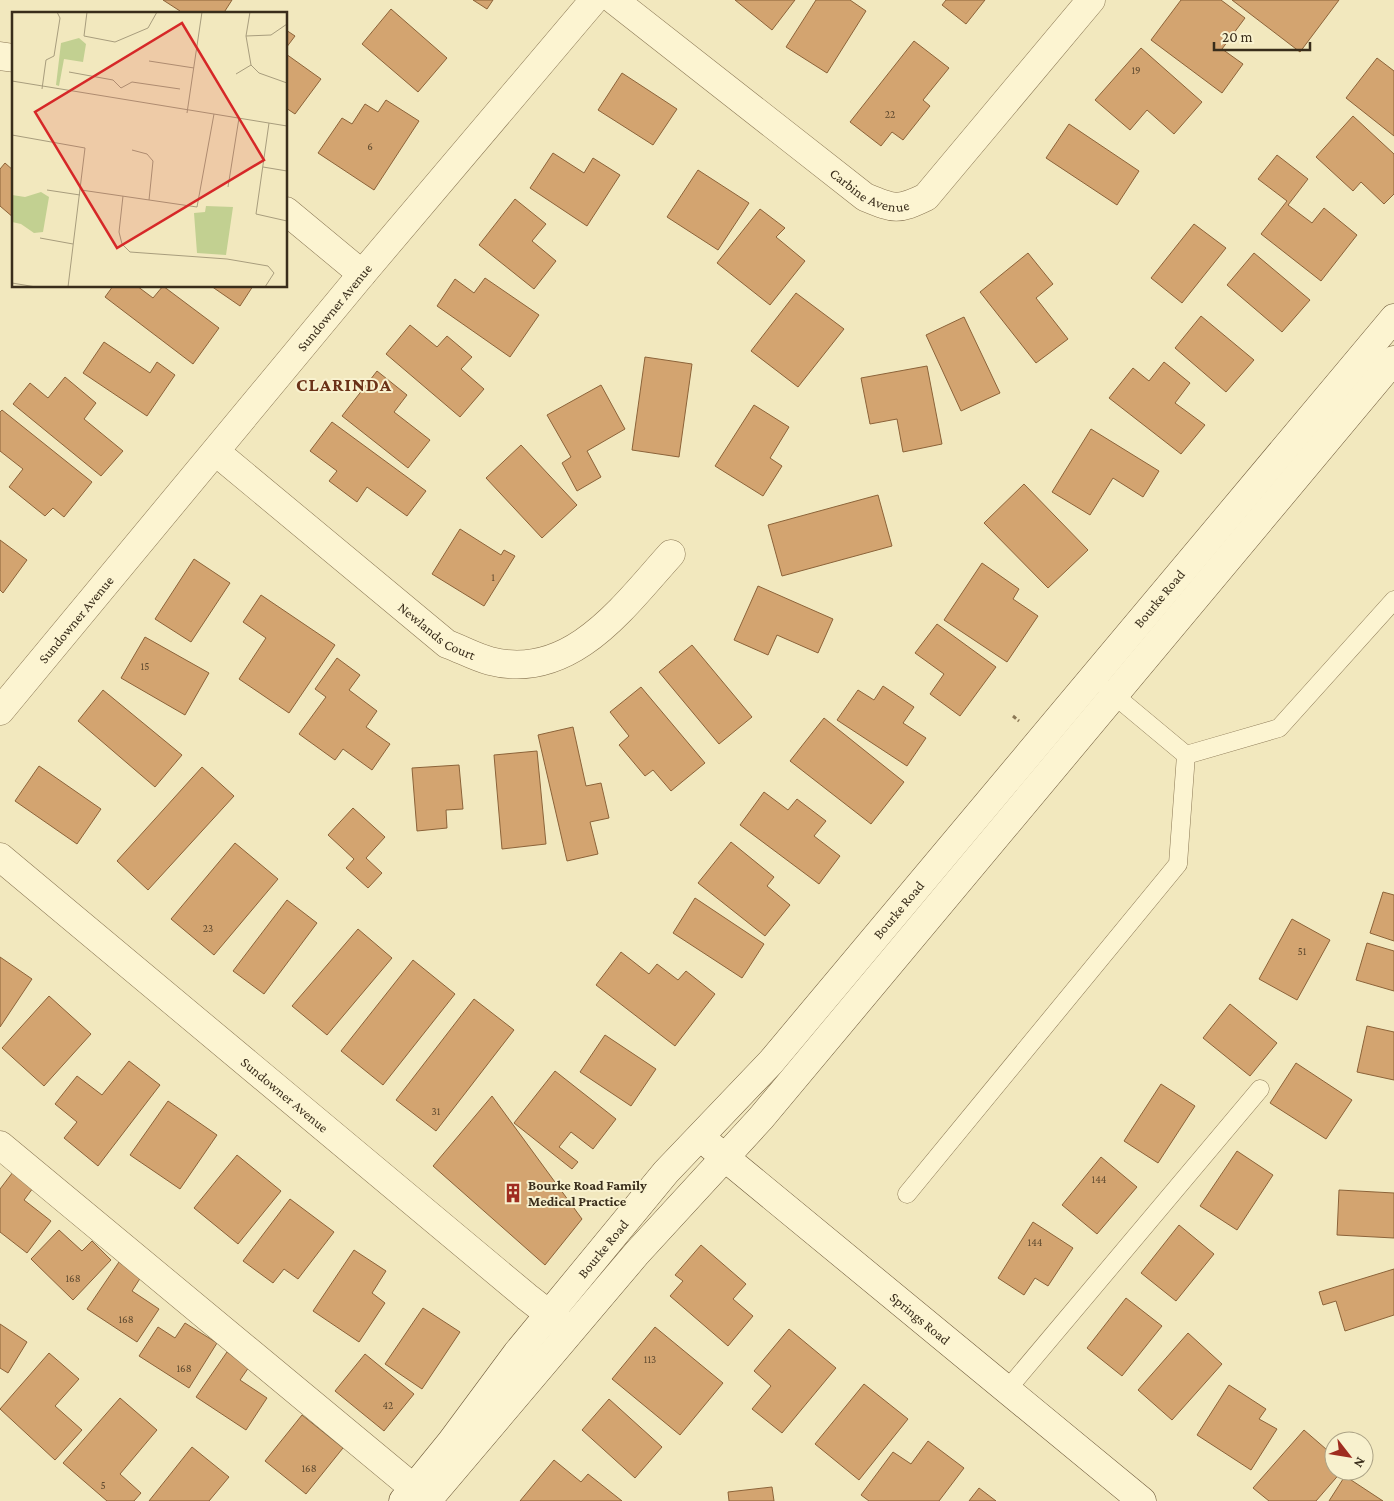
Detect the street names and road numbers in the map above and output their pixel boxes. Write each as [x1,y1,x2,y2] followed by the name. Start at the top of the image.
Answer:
[827,165,911,215] street label: Carbine Avenue
[293,261,375,354] street label: Sundowner Avenue
[1130,566,1188,631] street label: Bourke Road
[35,572,117,666] street label: Sundowner Avenue
[395,599,478,663] street label: Newlands Court
[870,877,928,942] street label: Bourke Road
[238,1054,332,1136] street label: Sundowner Avenue
[574,1216,632,1281] street label: Bourke Road
[887,1289,954,1348] street label: Springs Road

